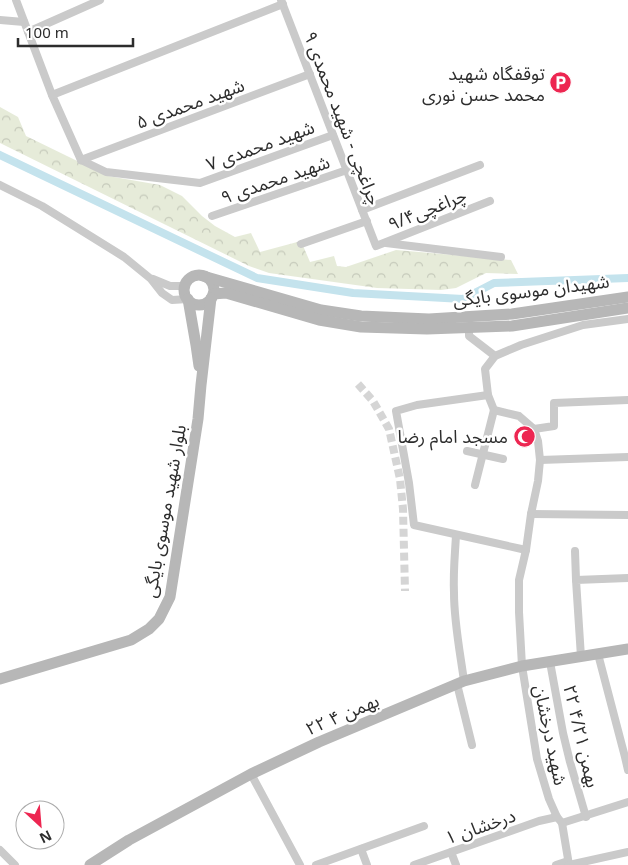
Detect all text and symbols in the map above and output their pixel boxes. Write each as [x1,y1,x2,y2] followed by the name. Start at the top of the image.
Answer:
[18,15,132,47] scale bar
[25,22,69,42] text: 100 m
[299,28,387,208] street label: ۹ چراغچی - شهید محمدی
[422,61,545,106] place label: توقفگاه شهید محمد حسن نوری
[549,71,573,95] parking icon: توقفگاه شهید محمد حسن نوری
[132,72,248,134] street label: شهید محمدی ۵
[202,114,318,176] street label: شهید محمدی ۷
[217,149,333,209] street label: شهید محمدی ۹
[384,182,470,236] street label: ۹/۴چراغچی
[451,268,611,312] street label: شهیدان موسوی بایگی
[137,423,191,599] street label: بلوار شهید موسوی بایگی
[398,424,508,451] place label: مسجد امام رضا
[512,424,536,448] mosque icon: مسجد امام رضا
[558,682,606,790] street label: ۲۲ بهمن ۴/۲۱
[529,683,573,787] street label: شهید درخشان
[302,688,382,740] street label: ۲۲ بهمن ۴
[15,800,65,850] north arrow
[442,803,518,849] street label: درخشان ۱
[37,826,55,848] text: N

